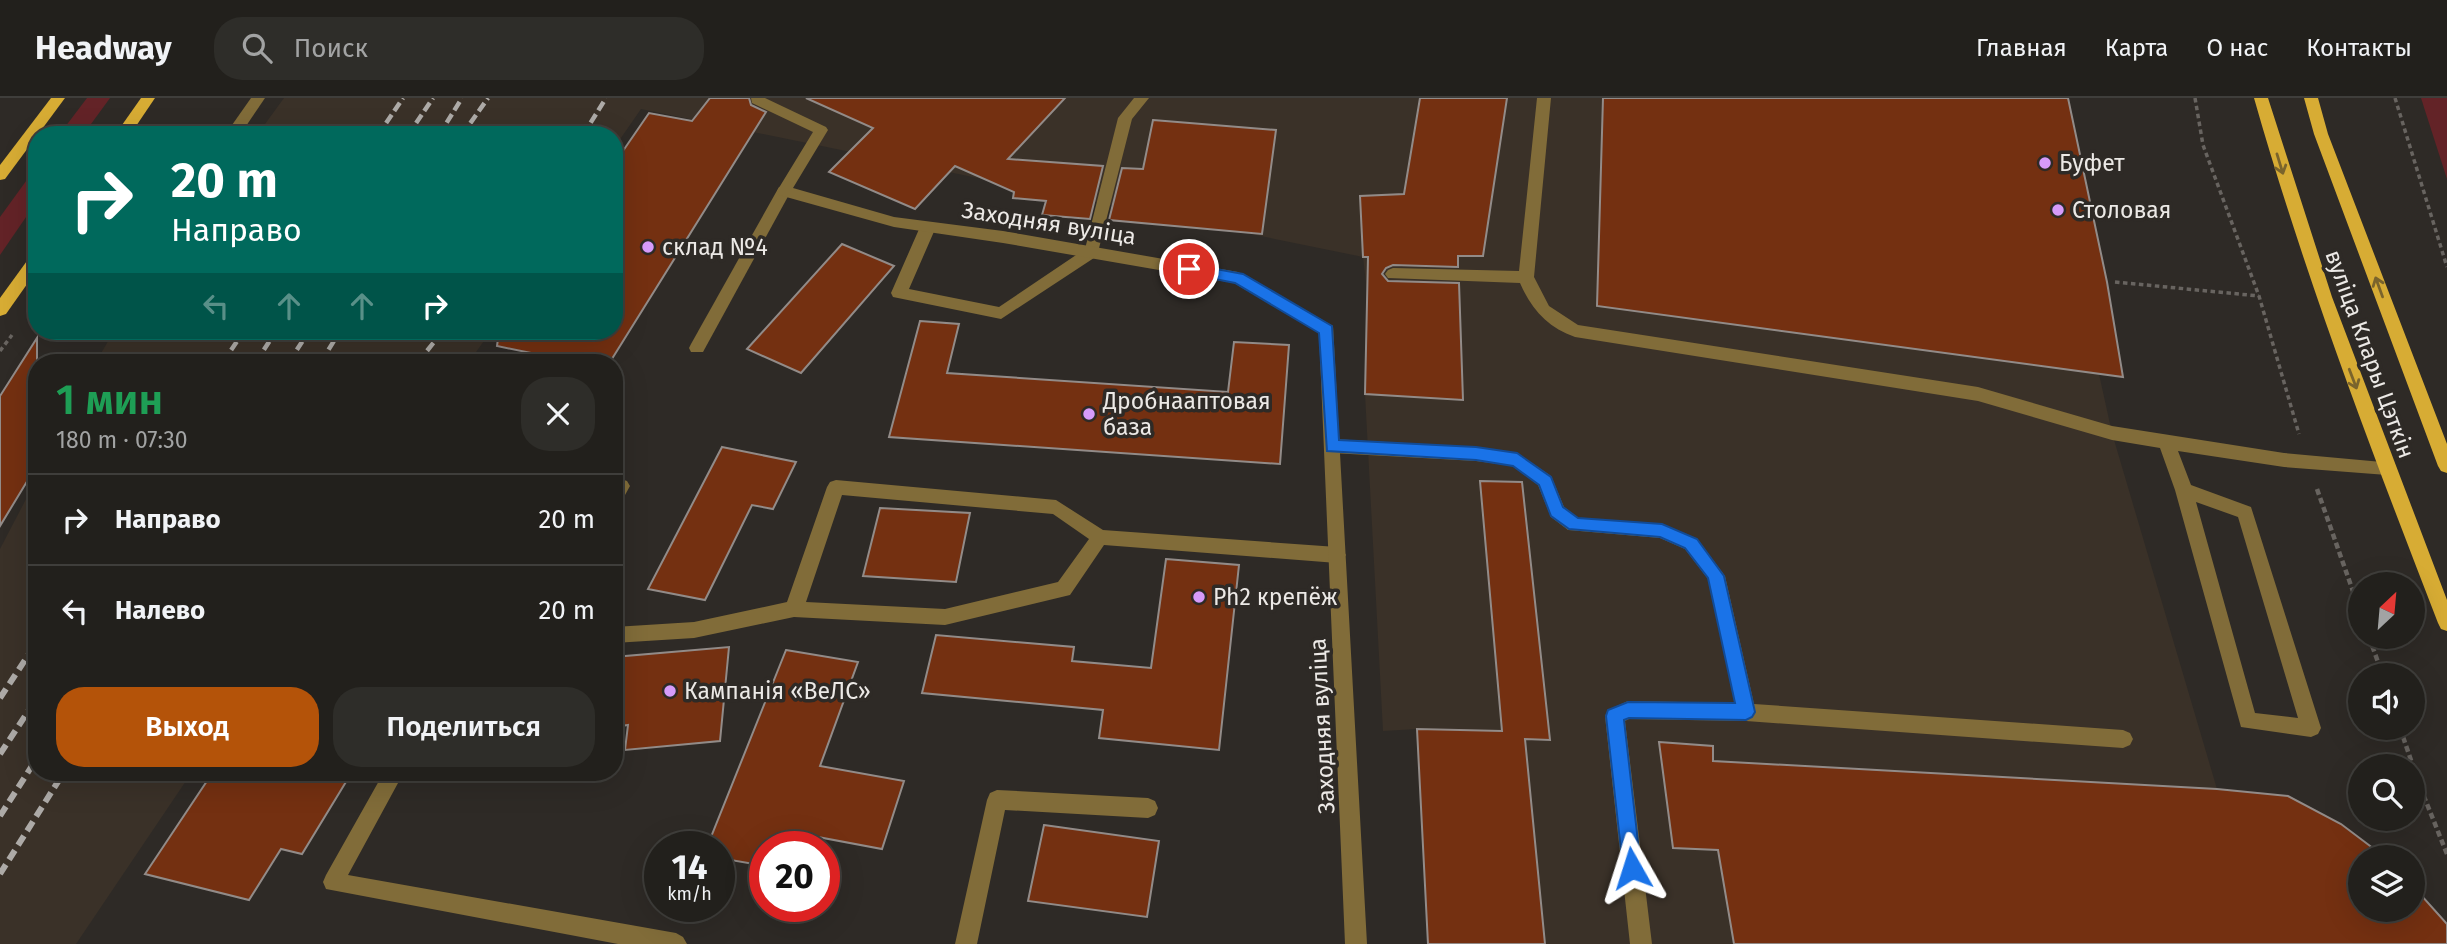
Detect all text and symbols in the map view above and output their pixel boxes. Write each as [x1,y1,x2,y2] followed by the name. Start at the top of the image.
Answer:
[214,17,704,80] search box
[35,28,172,68] text: Headway
[238,29,276,67] icon: search
[294,33,368,64] text: Поиск
[1976,34,2067,62] text: Главная
[2105,34,2168,62] text: Карта
[2206,34,2268,62] text: О нас
[2306,34,2412,62] text: Контакты
[2059,149,2125,177] place label: Буфет
[171,151,278,210] text: 20 m
[2274,152,2287,174] one-way arrow
[56,154,147,245] icon: right
[2037,155,2053,171] marker: Буфет
[960,195,1138,251] street label: Заходняя вуліца
[2072,196,2171,224] place label: Столовая
[2050,202,2066,218] marker: Столовая
[171,211,302,249] text: Направо
[662,233,768,261] place label: склад №4
[640,239,656,255] marker: склад №4
[1159,239,1219,299] pin
[2319,246,2421,462] street label: вуліца Клары Цэткін
[1170,250,1208,288] icon: arrive
[2372,277,2384,299] one-way arrow
[197,287,235,325] icon: left
[270,287,308,325] icon: ahead
[343,287,381,325] icon: ahead
[416,287,454,325] icon: right
[2348,367,2361,389] one-way arrow
[56,375,163,425] text: 1 мин
[521,377,595,451] button: close
[1102,387,1271,441] place label: Дробнааптовая база
[1081,406,1097,422] marker: Дробнааптовая база
[56,426,188,454] text: 180 m · 07:30
[56,501,94,539] icon: right
[115,504,221,535] text: Направо
[538,504,595,535] text: 20 m
[2348,572,2426,649] north arrow
[2348,572,2425,922] map controls
[1213,583,1338,611] place label: Ph2 крепёж
[1191,589,1207,605] marker: Ph2 крепёж
[56,592,94,630] icon: left
[115,595,205,626] text: Налево
[538,595,595,626] text: 20 m
[1303,637,1341,815] street label: Заходняя вуліца
[2348,663,2425,740] button: sound
[684,677,871,705] place label: Кампанія «ВеЛС»
[662,683,678,699] marker: Кампанія «ВеЛС»
[56,687,319,767] button: Выход
[333,687,595,767] button: Поделиться
[2348,754,2425,831] button: search
[749,831,840,922] speed limit sign: 20
[1595,831,1669,905] position arrow
[2348,845,2425,922] button: layers
[671,846,708,888] text: 14
[667,883,712,905] text: km/h

